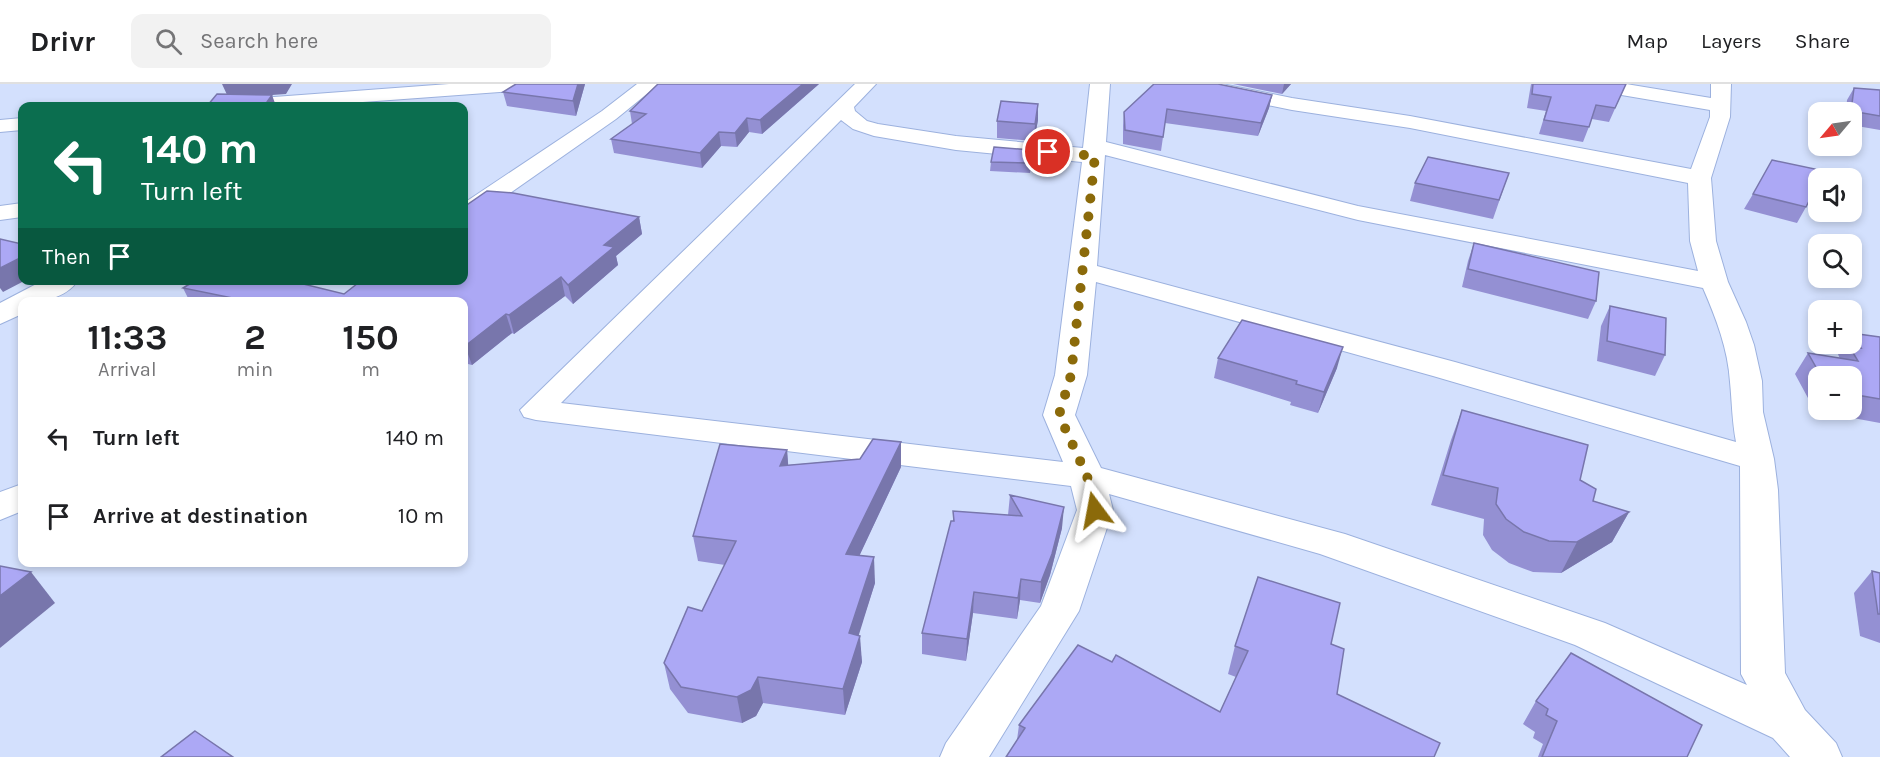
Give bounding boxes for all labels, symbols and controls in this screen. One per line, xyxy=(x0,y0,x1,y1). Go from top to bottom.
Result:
search box xyxy=(131,14,551,68)
text: Drivr xyxy=(30,25,95,58)
icon: search xyxy=(152,25,185,58)
text: Search here xyxy=(200,28,318,54)
text: Map xyxy=(1626,29,1668,53)
text: Layers xyxy=(1701,29,1762,53)
text: Share xyxy=(1795,29,1850,53)
north arrow xyxy=(1808,102,1862,156)
map controls xyxy=(1808,102,1862,420)
text: 140 m xyxy=(141,124,258,174)
icon: left xyxy=(42,126,120,204)
pin xyxy=(1022,126,1073,177)
icon: arrive xyxy=(1031,135,1064,168)
button: sound xyxy=(1808,168,1862,222)
text: Turn left xyxy=(141,175,242,207)
button: search xyxy=(1808,234,1862,288)
icon: arrive xyxy=(103,240,136,273)
text: Then xyxy=(42,244,91,270)
button: + xyxy=(1808,300,1862,354)
text: 11:33 xyxy=(87,316,167,358)
text: 2 xyxy=(244,316,266,358)
text: 150 xyxy=(342,316,399,358)
text: Arrival xyxy=(98,358,156,381)
text: min xyxy=(236,358,273,381)
text: m xyxy=(361,358,380,381)
button: − xyxy=(1808,366,1862,420)
icon: left xyxy=(42,422,75,455)
text: Turn left xyxy=(93,425,180,451)
text: 140 m xyxy=(386,425,444,451)
position arrow xyxy=(1063,478,1127,542)
icon: arrive xyxy=(42,500,75,533)
text: Arrive at destination xyxy=(93,503,308,529)
text: 10 m xyxy=(398,503,444,529)

